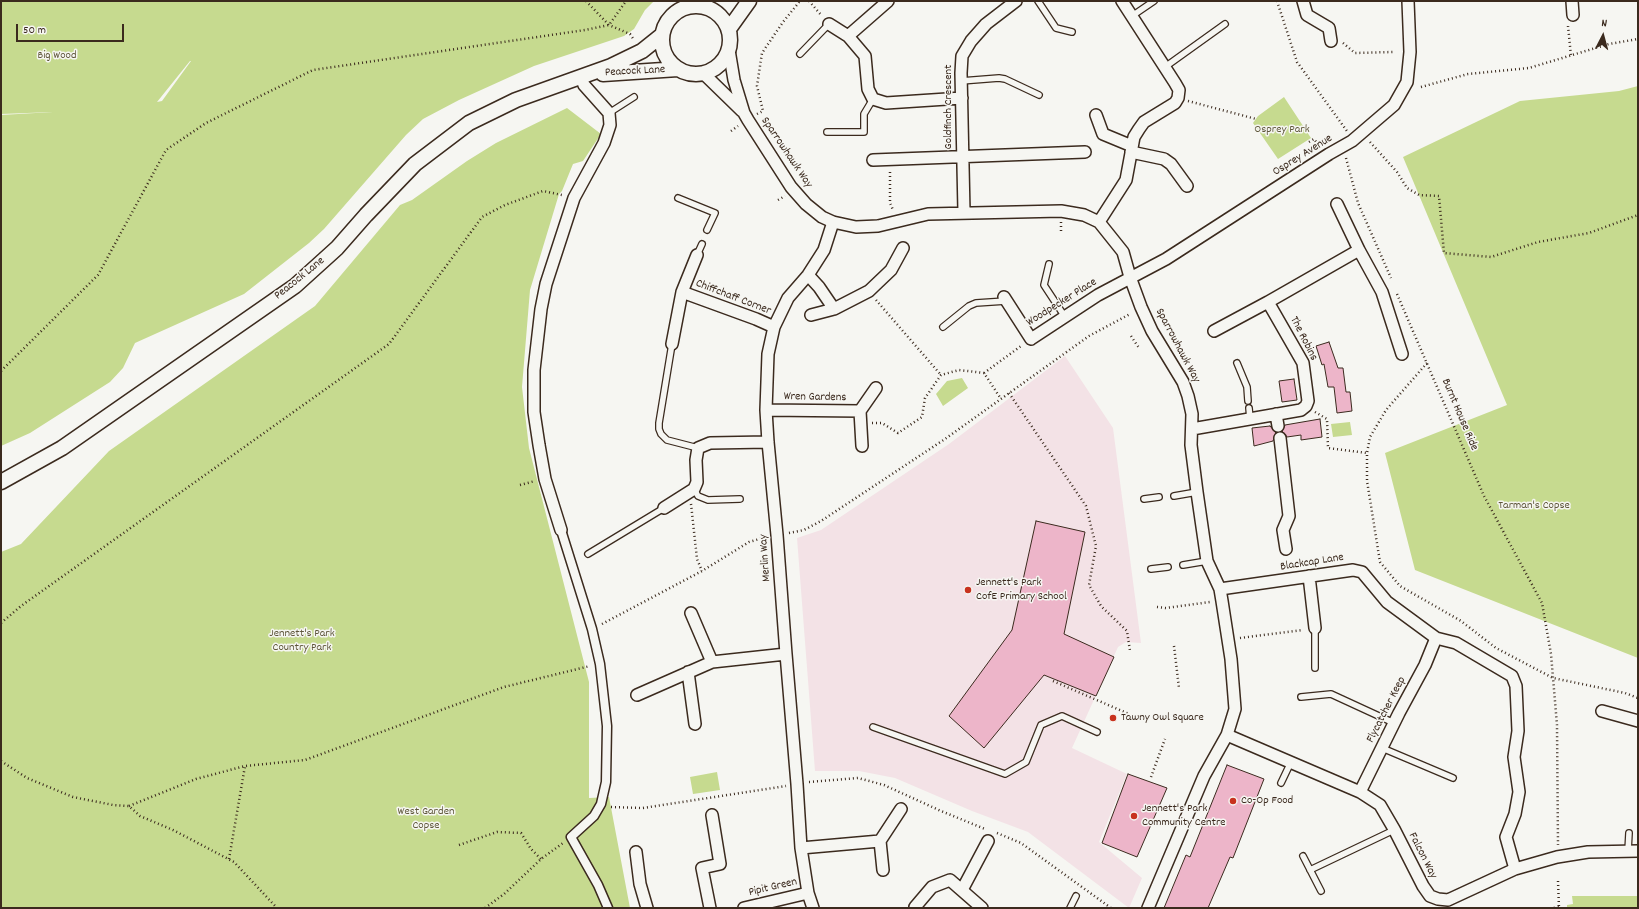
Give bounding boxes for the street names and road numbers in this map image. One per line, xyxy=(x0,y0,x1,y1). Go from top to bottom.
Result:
street label: Peacock Lane xyxy=(604,63,666,81)
street label: Goldfinch Crescent xyxy=(942,65,956,149)
street label: Sparrowhawk Way xyxy=(757,115,815,191)
street label: Osprey Avenue xyxy=(1271,132,1335,180)
street label: Peacock Lane xyxy=(272,254,328,304)
street label: Woodpecker Place xyxy=(1024,276,1100,330)
street label: Chiffchaff Corner xyxy=(693,277,773,319)
street label: Sparrowhawk Way xyxy=(1151,306,1203,386)
street label: The Robins xyxy=(1286,315,1320,363)
street label: Burnt House Ride xyxy=(1437,377,1481,453)
street label: Wren Gardens xyxy=(784,390,846,406)
street label: Merlin Way xyxy=(757,534,775,582)
street label: Blackcap Lane xyxy=(1279,551,1345,575)
street label: Flycatcher Keep xyxy=(1364,674,1410,746)
street label: Falcon Way xyxy=(1404,831,1440,881)
street label: Pipit Green xyxy=(747,875,799,901)

